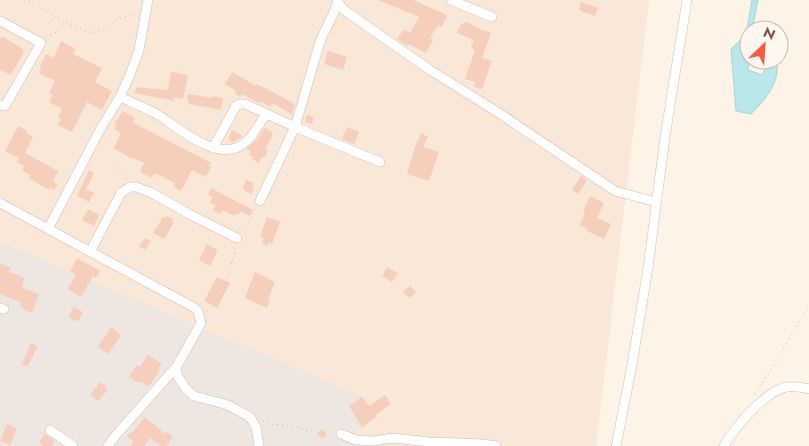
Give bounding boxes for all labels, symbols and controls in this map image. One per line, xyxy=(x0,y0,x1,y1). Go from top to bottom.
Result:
north arrow xyxy=(739,20,789,70)
text: N xyxy=(760,22,779,45)

